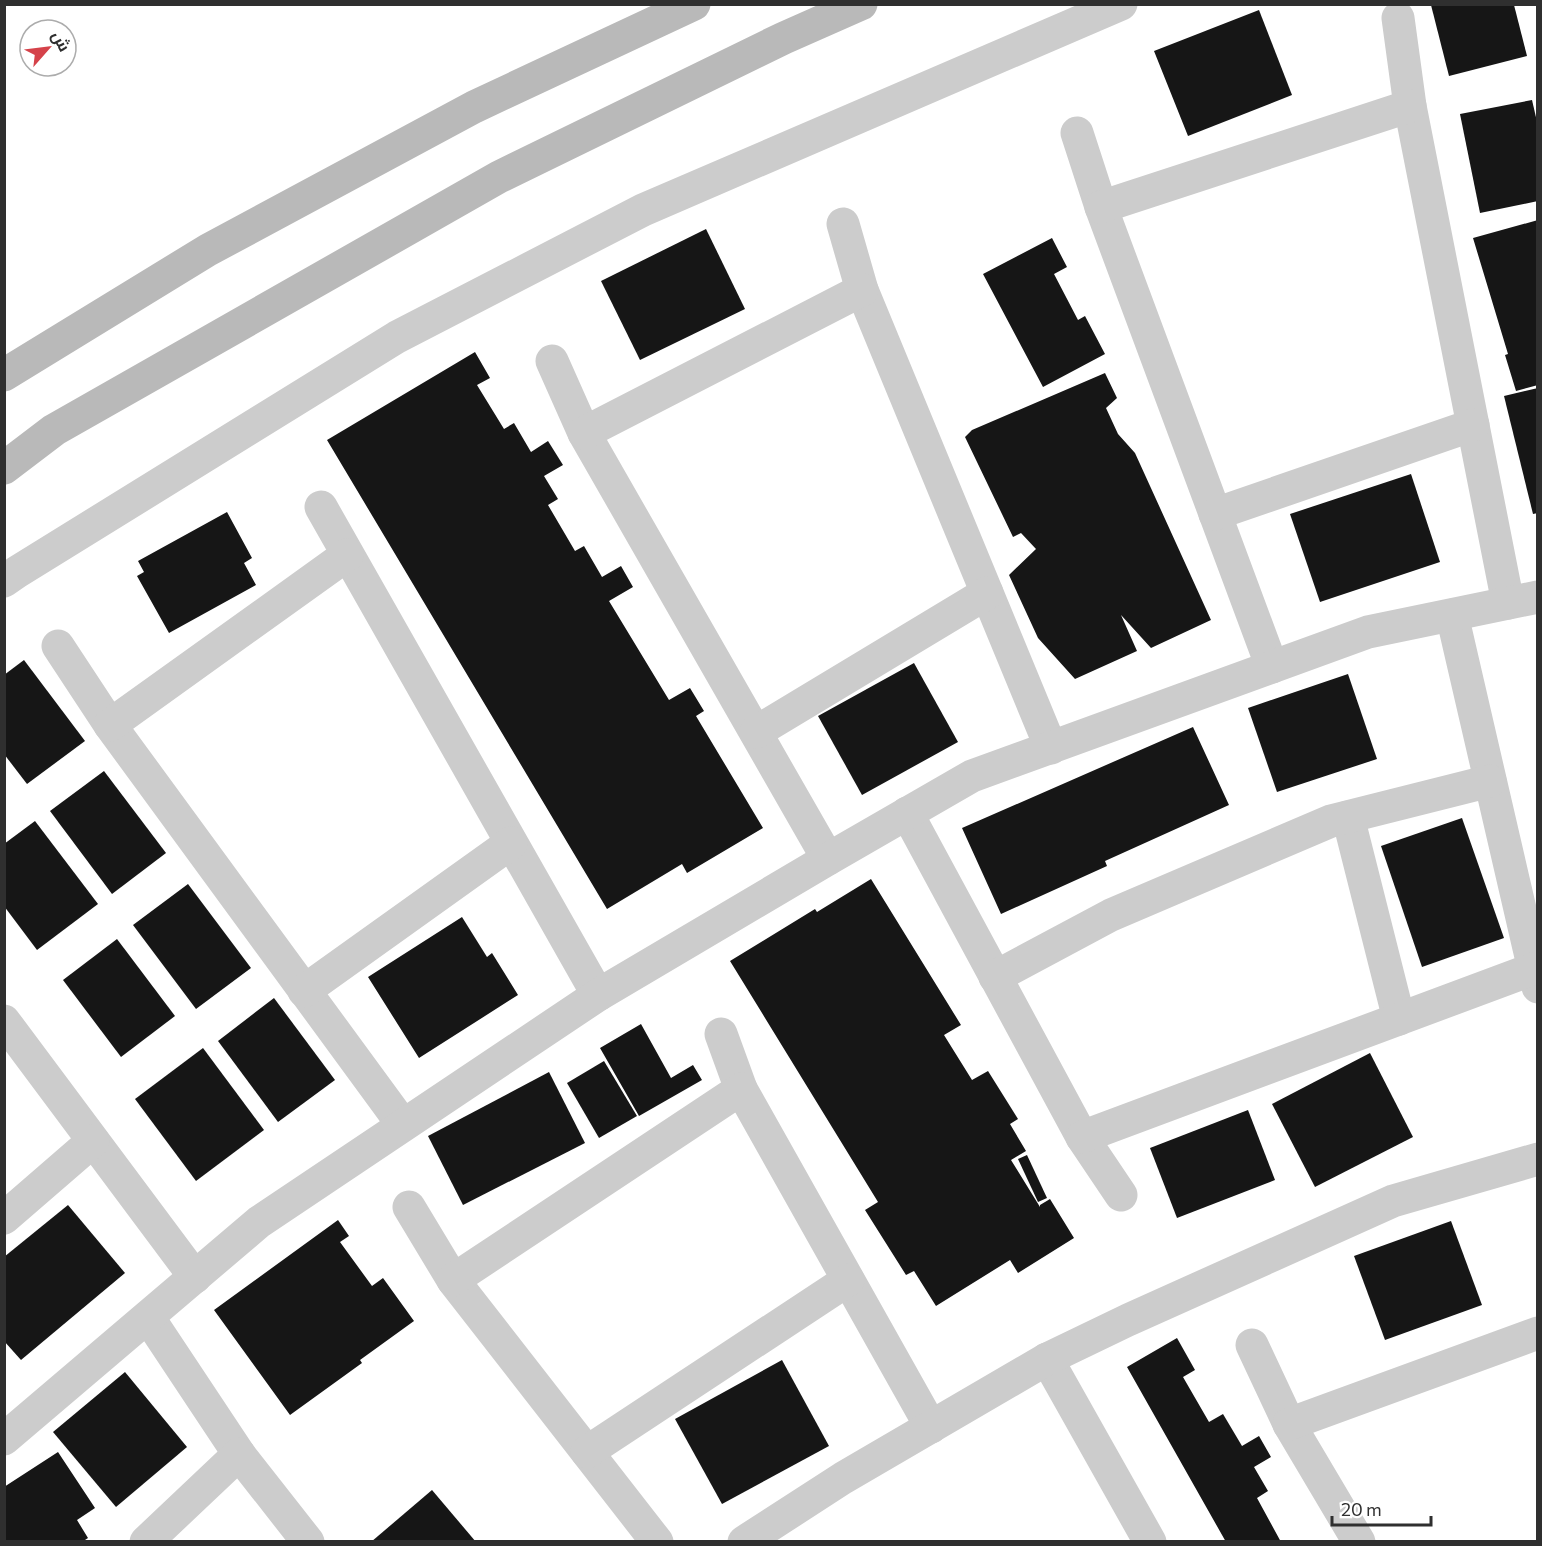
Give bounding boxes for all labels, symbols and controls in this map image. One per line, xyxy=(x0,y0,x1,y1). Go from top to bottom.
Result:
north arrow xyxy=(18,18,78,78)
text: ش xyxy=(48,27,75,55)
scale bar xyxy=(1332,1489,1431,1527)
text: 20 m xyxy=(1341,1498,1382,1520)

